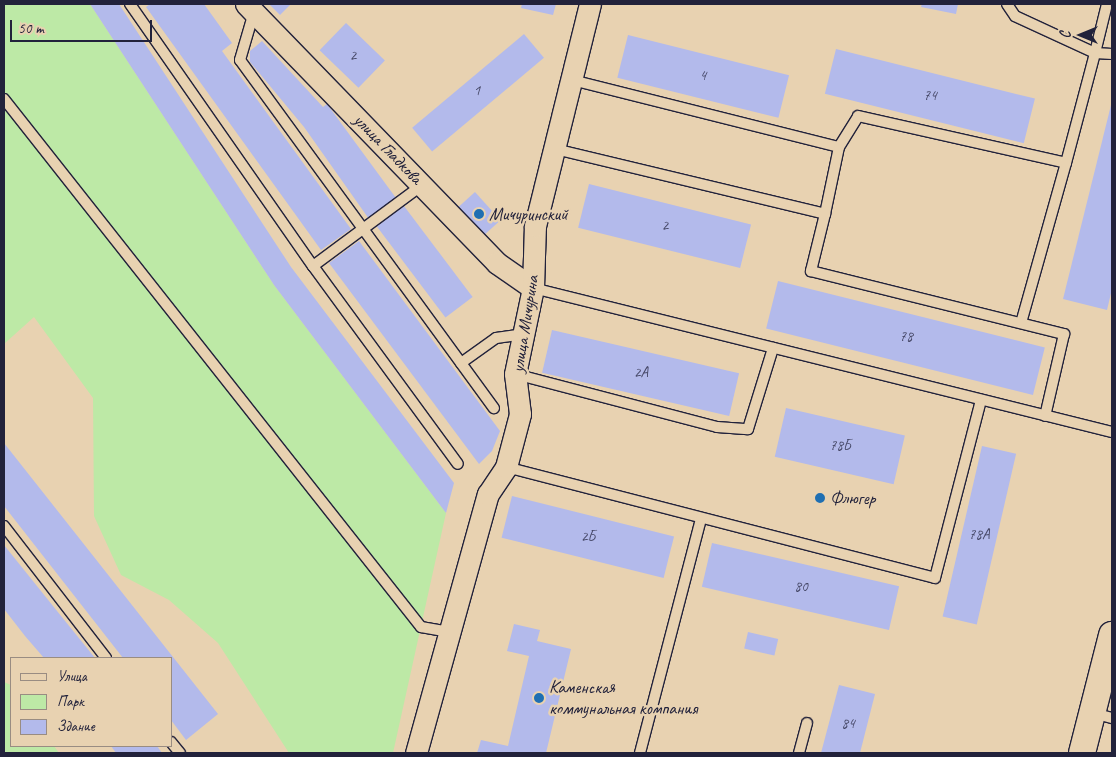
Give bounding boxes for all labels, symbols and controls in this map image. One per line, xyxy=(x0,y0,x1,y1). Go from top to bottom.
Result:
scale bar xyxy=(12,10,155,42)
north arrow xyxy=(1056,10,1106,60)
text: 50 m xyxy=(18,19,44,38)
text: С xyxy=(1057,32,1074,38)
house number: 2 xyxy=(350,47,356,65)
house number: 4 xyxy=(700,67,706,85)
house number: 1 xyxy=(474,82,480,100)
house number: 74 xyxy=(923,87,937,105)
street label: улица Гладкова xyxy=(349,109,427,189)
place label: Мичуринский xyxy=(489,203,568,225)
marker: Мичуринский xyxy=(473,208,485,220)
house number: 2 xyxy=(662,217,668,235)
street label: улица Мичурина xyxy=(507,274,543,374)
house number: 78 xyxy=(899,328,913,346)
house number: 2А xyxy=(634,364,648,382)
house number: 78Б xyxy=(829,437,851,455)
place label: Флюгер xyxy=(830,487,875,509)
marker: Флюгер xyxy=(814,492,826,504)
house number: 78А xyxy=(968,526,990,544)
house number: 2Б xyxy=(581,528,595,546)
house number: 80 xyxy=(794,578,808,596)
legend xyxy=(10,657,172,747)
text: Улица xyxy=(57,667,87,686)
place label: Каменская коммунальная компания xyxy=(549,677,697,720)
text: Парк xyxy=(57,692,84,711)
marker: Каменская коммунальная компания xyxy=(533,692,545,704)
house number: 84 xyxy=(841,715,855,733)
text: Здание xyxy=(57,717,95,736)

